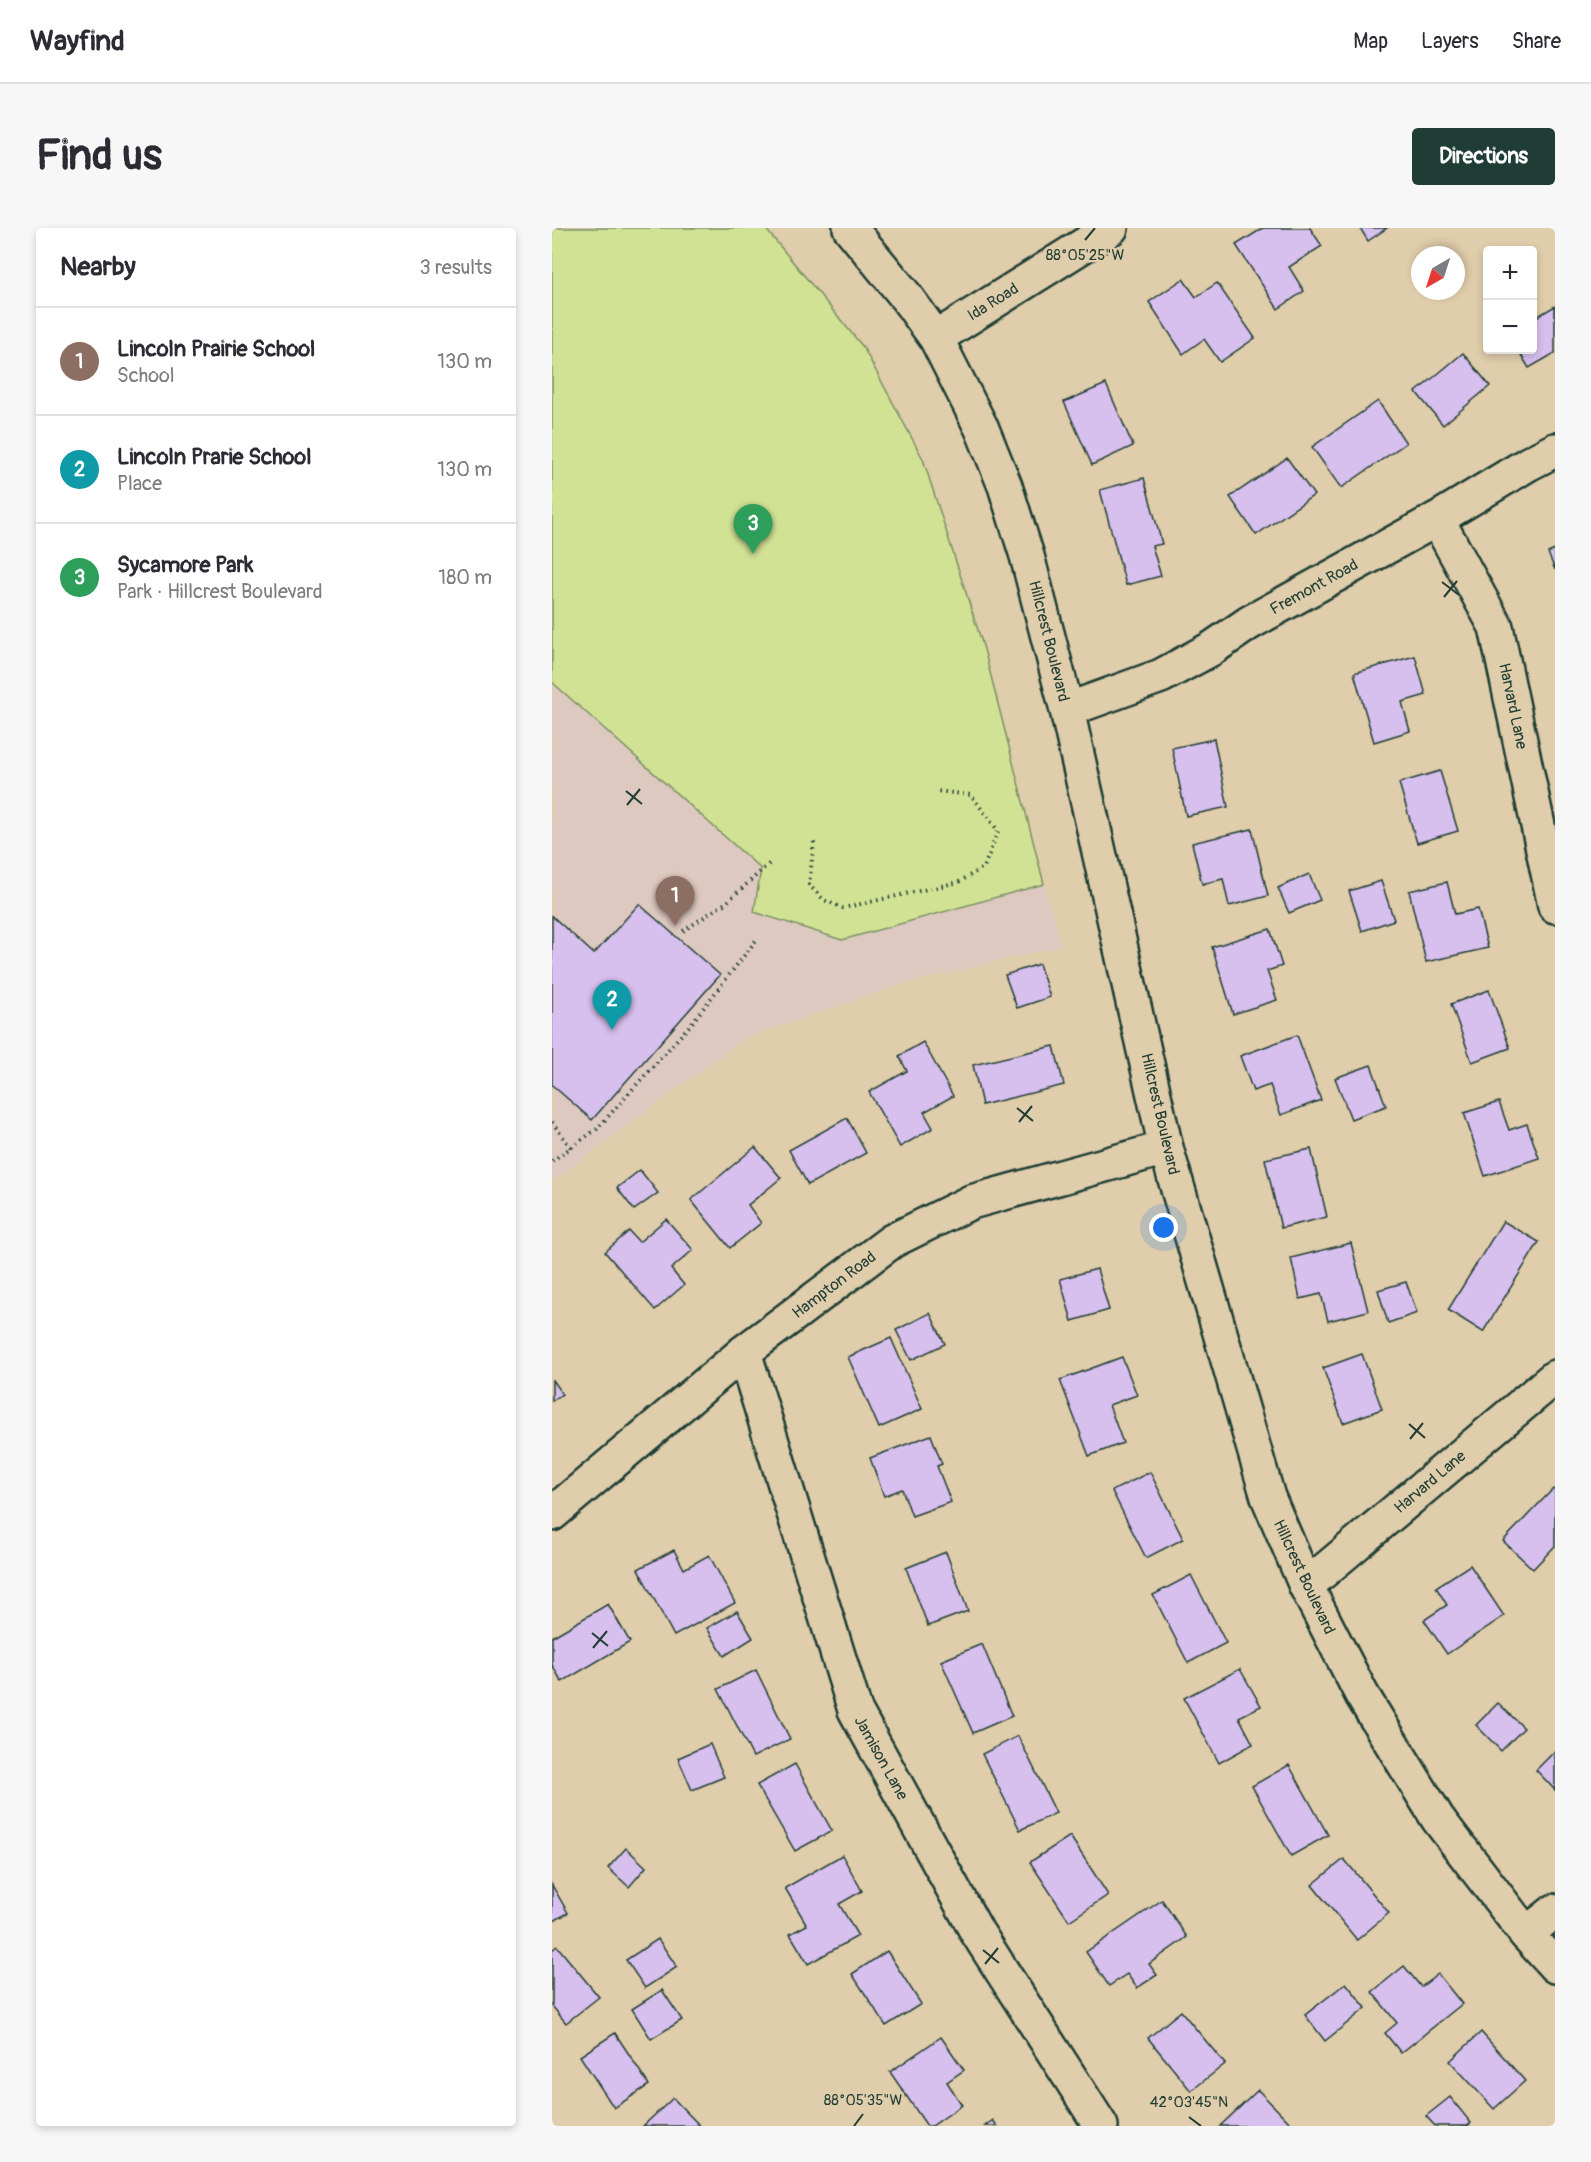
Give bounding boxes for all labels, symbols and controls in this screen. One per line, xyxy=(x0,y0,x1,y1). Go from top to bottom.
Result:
text: Wayfind xyxy=(30,24,125,59)
text: Map xyxy=(1353,28,1388,55)
text: Layers xyxy=(1421,28,1479,55)
text: Share xyxy=(1512,28,1561,55)
button: Directions xyxy=(1412,128,1555,185)
text: Find us xyxy=(36,130,162,182)
text: 88°05'25"W xyxy=(1046,246,1124,265)
north arrow xyxy=(1411,246,1465,300)
map controls xyxy=(1483,246,1537,354)
button: + xyxy=(1483,246,1537,300)
text: Nearby xyxy=(60,251,136,283)
text: 3 results xyxy=(420,255,492,280)
street label: Ida Road xyxy=(964,279,1022,325)
button: − xyxy=(1483,300,1537,354)
text: Lincoln Prairie School xyxy=(117,335,315,363)
text: 1 xyxy=(76,349,83,374)
text: 130 m xyxy=(437,349,492,374)
text: School xyxy=(117,363,174,388)
text: Lincoln Prarie School xyxy=(117,443,311,471)
text: 2 xyxy=(74,457,85,482)
text: 130 m xyxy=(437,457,492,482)
text: Place xyxy=(117,471,162,496)
pin: 3 xyxy=(734,504,772,554)
text: Sycamore Park xyxy=(117,551,254,579)
street label: Fremont Road xyxy=(1267,555,1361,619)
text: 3 xyxy=(74,565,85,590)
text: 180 m xyxy=(438,565,492,590)
street label: Hillcrest Boulevard xyxy=(1024,578,1074,704)
text: Park · Hillcrest Boulevard xyxy=(117,579,323,604)
street label: Harvard Lane xyxy=(1494,661,1532,751)
pin: 1 xyxy=(656,876,694,926)
pin: 2 xyxy=(592,980,632,1030)
street label: Hillcrest Boulevard xyxy=(1136,1051,1184,1177)
your location xyxy=(1149,1213,1178,1242)
street label: Hampton Road xyxy=(788,1247,880,1323)
street label: Harvard Lane xyxy=(1390,1446,1470,1518)
street label: Hillcrest Boulevard xyxy=(1269,1516,1339,1638)
street label: Jamison Lane xyxy=(850,1712,912,1804)
text: 88°05'35"W xyxy=(824,2091,902,2110)
text: 42°03'45"N xyxy=(1150,2093,1228,2112)

